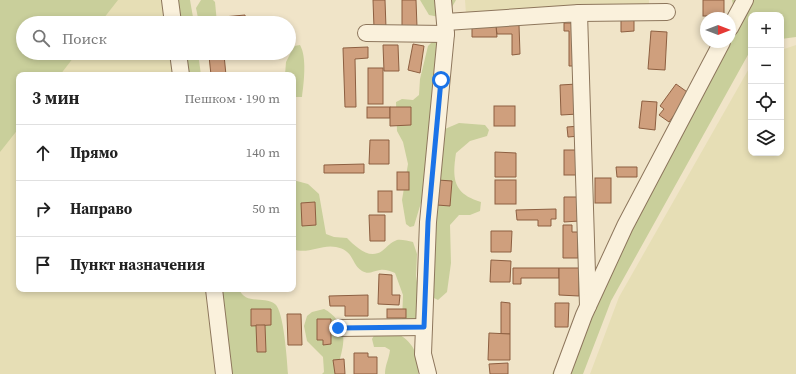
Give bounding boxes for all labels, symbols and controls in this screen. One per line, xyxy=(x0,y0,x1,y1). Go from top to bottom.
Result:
north arrow xyxy=(700,12,736,48)
map controls xyxy=(748,12,784,156)
button: + xyxy=(748,12,784,48)
search box xyxy=(16,16,296,60)
icon: search xyxy=(30,27,52,49)
text: Поиск xyxy=(62,28,107,49)
button: − xyxy=(748,48,784,84)
route start xyxy=(432,71,450,89)
button: locate xyxy=(748,84,784,120)
text: 3 мин xyxy=(32,86,80,110)
text: Пешком · 190 m xyxy=(185,90,280,107)
button: layers xyxy=(748,120,784,156)
icon: ahead xyxy=(32,142,54,164)
text: Прямо xyxy=(70,142,118,163)
text: 140 m xyxy=(246,144,280,161)
icon: right xyxy=(32,198,54,220)
text: Направо xyxy=(70,198,132,219)
text: 50 m xyxy=(252,200,280,217)
icon: arrive xyxy=(32,254,54,276)
text: Пункт назначения xyxy=(70,254,205,275)
route end xyxy=(329,319,347,337)

